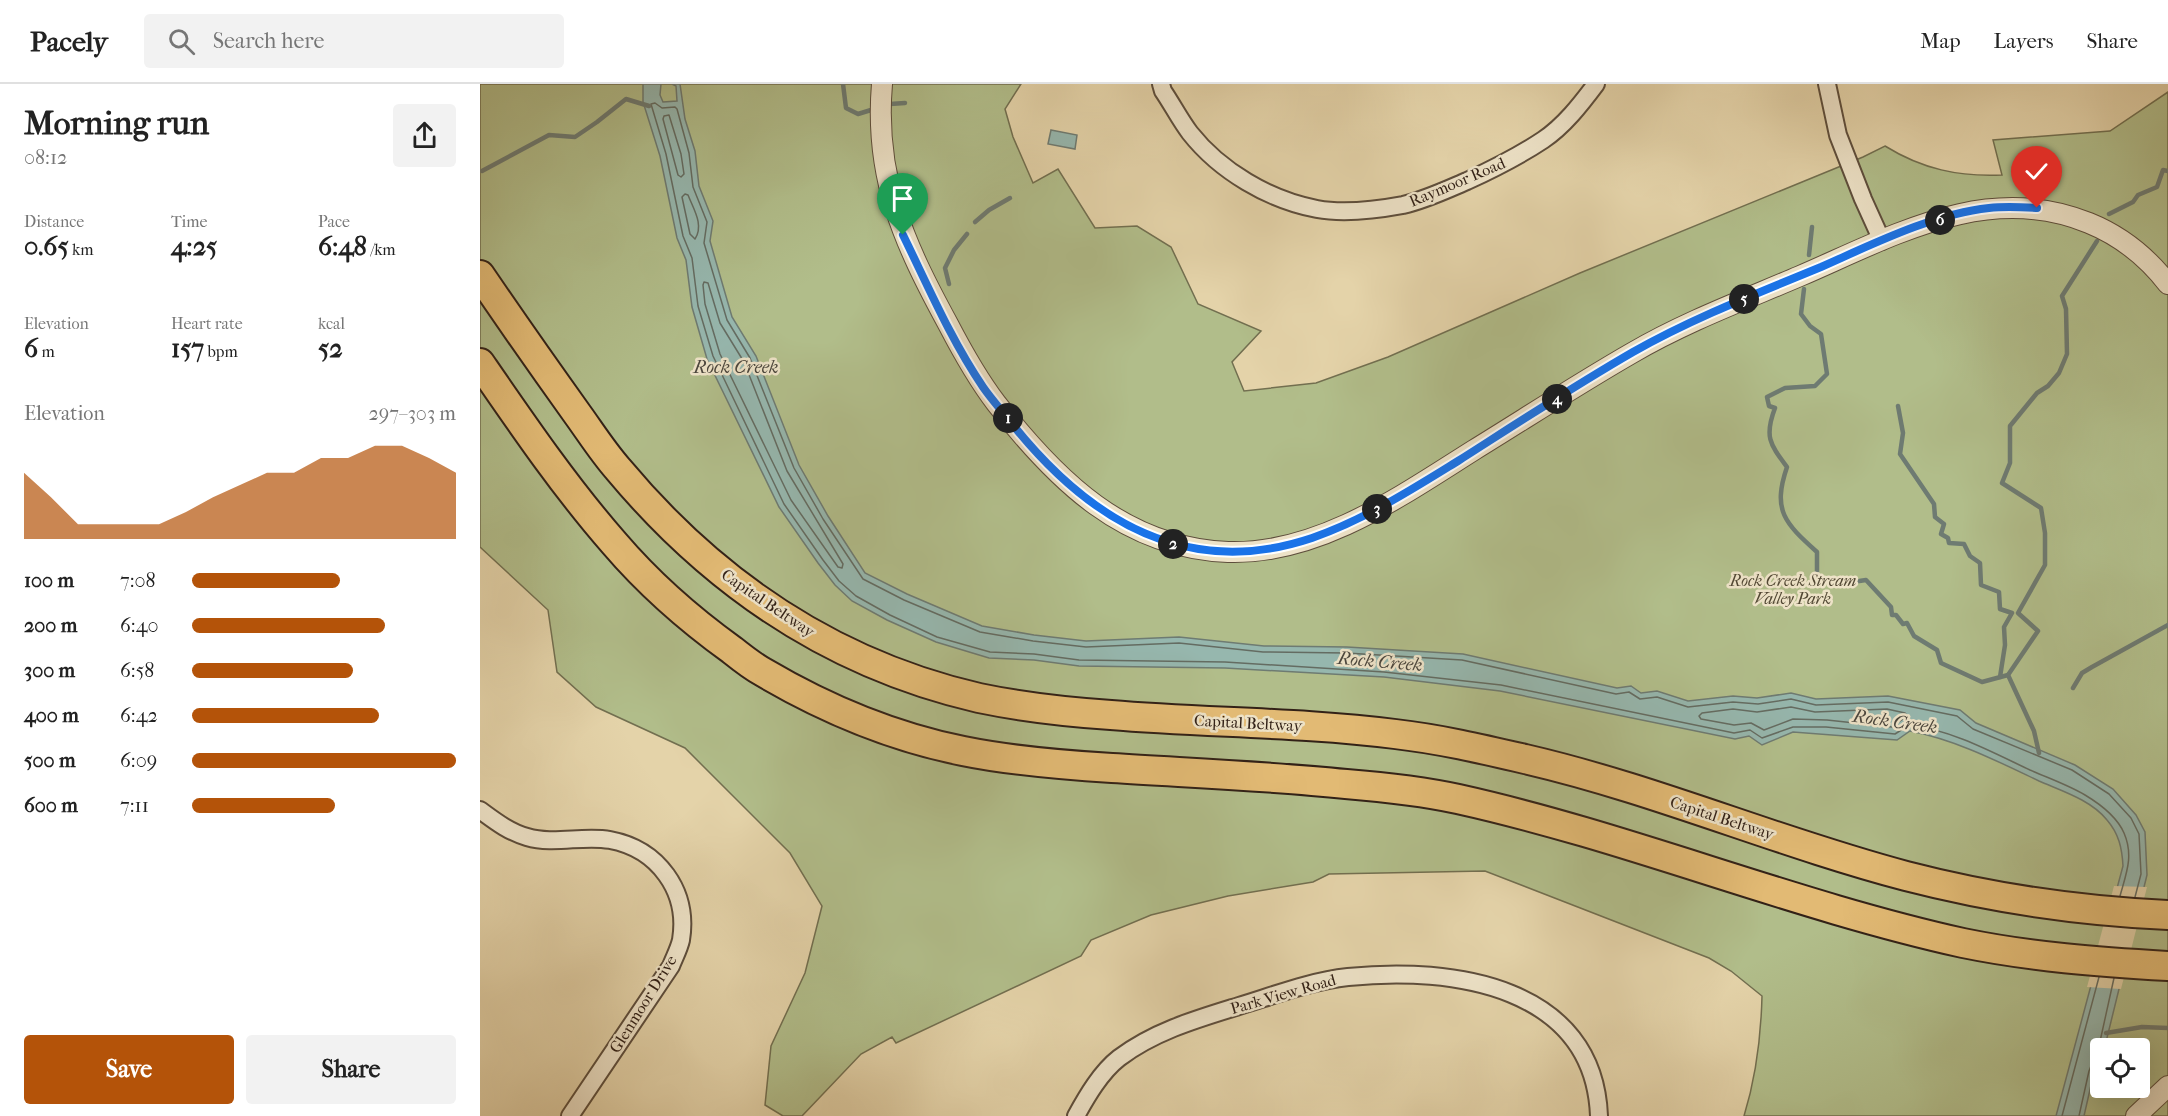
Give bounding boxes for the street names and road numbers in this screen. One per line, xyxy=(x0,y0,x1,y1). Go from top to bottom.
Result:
street label: Raymoor Road xyxy=(1406,153,1508,211)
street label: Capital Beltway xyxy=(718,565,819,641)
street label: Capital Beltway xyxy=(1194,711,1303,735)
street label: Capital Beltway xyxy=(1668,792,1777,844)
street label: Glenmoor Drive xyxy=(605,952,681,1056)
street label: Park View Road xyxy=(1228,970,1338,1018)

